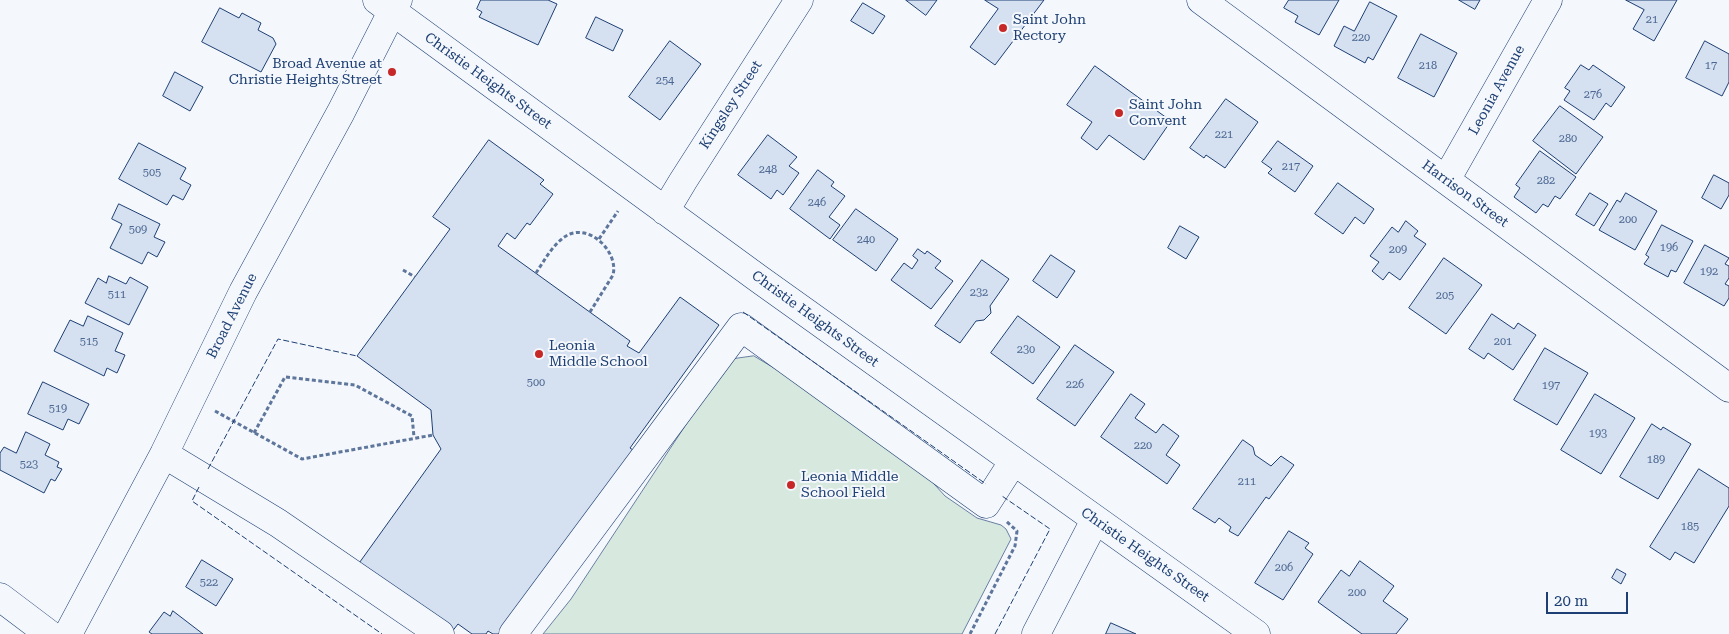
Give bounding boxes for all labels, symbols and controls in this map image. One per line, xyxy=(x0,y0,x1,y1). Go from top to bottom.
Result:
place label: Saint John Rectory xyxy=(1013,12,1086,44)
house number: 21 xyxy=(1646,13,1658,27)
marker: Saint John Rectory xyxy=(997,22,1009,34)
street label: Christie Heights Street xyxy=(421,29,555,133)
house number: 220 xyxy=(1352,31,1370,45)
street label: Leonia Avenue xyxy=(1465,42,1529,138)
place label: Broad Avenue at Christie Heights Street xyxy=(229,56,382,88)
street label: Kingsley Street xyxy=(696,58,766,152)
house number: 218 xyxy=(1419,59,1437,73)
house number: 17 xyxy=(1705,59,1717,73)
marker: Broad Avenue at Christie Heights Street xyxy=(386,66,398,78)
house number: 254 xyxy=(656,74,674,88)
house number: 276 xyxy=(1584,88,1602,102)
place label: Saint John Convent xyxy=(1129,97,1202,130)
marker: Saint John Convent xyxy=(1113,107,1125,119)
house number: 221 xyxy=(1215,128,1233,142)
house number: 280 xyxy=(1559,132,1577,146)
street label: Harrison Street xyxy=(1418,157,1512,231)
house number: 217 xyxy=(1282,160,1300,174)
house number: 248 xyxy=(759,163,777,177)
house number: 505 xyxy=(143,166,161,180)
house number: 282 xyxy=(1537,174,1555,188)
house number: 246 xyxy=(808,196,826,210)
house number: 200 xyxy=(1619,213,1637,227)
house number: 509 xyxy=(129,223,147,237)
house number: 240 xyxy=(857,233,875,247)
house number: 196 xyxy=(1660,241,1678,255)
house number: 209 xyxy=(1389,243,1407,257)
house number: 192 xyxy=(1700,265,1718,279)
street label: Christie Heights Street xyxy=(748,267,882,371)
street label: Broad Avenue xyxy=(203,270,261,362)
house number: 232 xyxy=(970,286,988,300)
house number: 511 xyxy=(108,288,126,302)
house number: 205 xyxy=(1436,289,1454,303)
house number: 515 xyxy=(80,335,98,349)
house number: 201 xyxy=(1494,335,1512,349)
place label: Leonia Middle School xyxy=(549,338,648,371)
house number: 230 xyxy=(1017,343,1035,357)
marker: Leonia Middle School xyxy=(533,348,545,360)
house number: 500 xyxy=(527,376,545,390)
house number: 226 xyxy=(1066,378,1084,392)
house number: 197 xyxy=(1542,379,1560,393)
house number: 519 xyxy=(49,402,67,416)
house number: 193 xyxy=(1589,427,1607,441)
house number: 220 xyxy=(1134,439,1152,453)
house number: 189 xyxy=(1647,453,1665,467)
house number: 523 xyxy=(20,458,38,472)
place label: Leonia Middle School Field xyxy=(801,469,898,502)
house number: 211 xyxy=(1238,475,1256,489)
marker: Leonia Middle School Field xyxy=(785,479,797,491)
street label: Christie Heights Street xyxy=(1077,504,1213,606)
house number: 185 xyxy=(1681,520,1699,534)
house number: 206 xyxy=(1275,561,1293,575)
house number: 522 xyxy=(200,576,218,590)
scale bar xyxy=(1549,582,1632,614)
house number: 200 xyxy=(1348,586,1366,600)
text: 20 m xyxy=(1554,592,1588,610)

